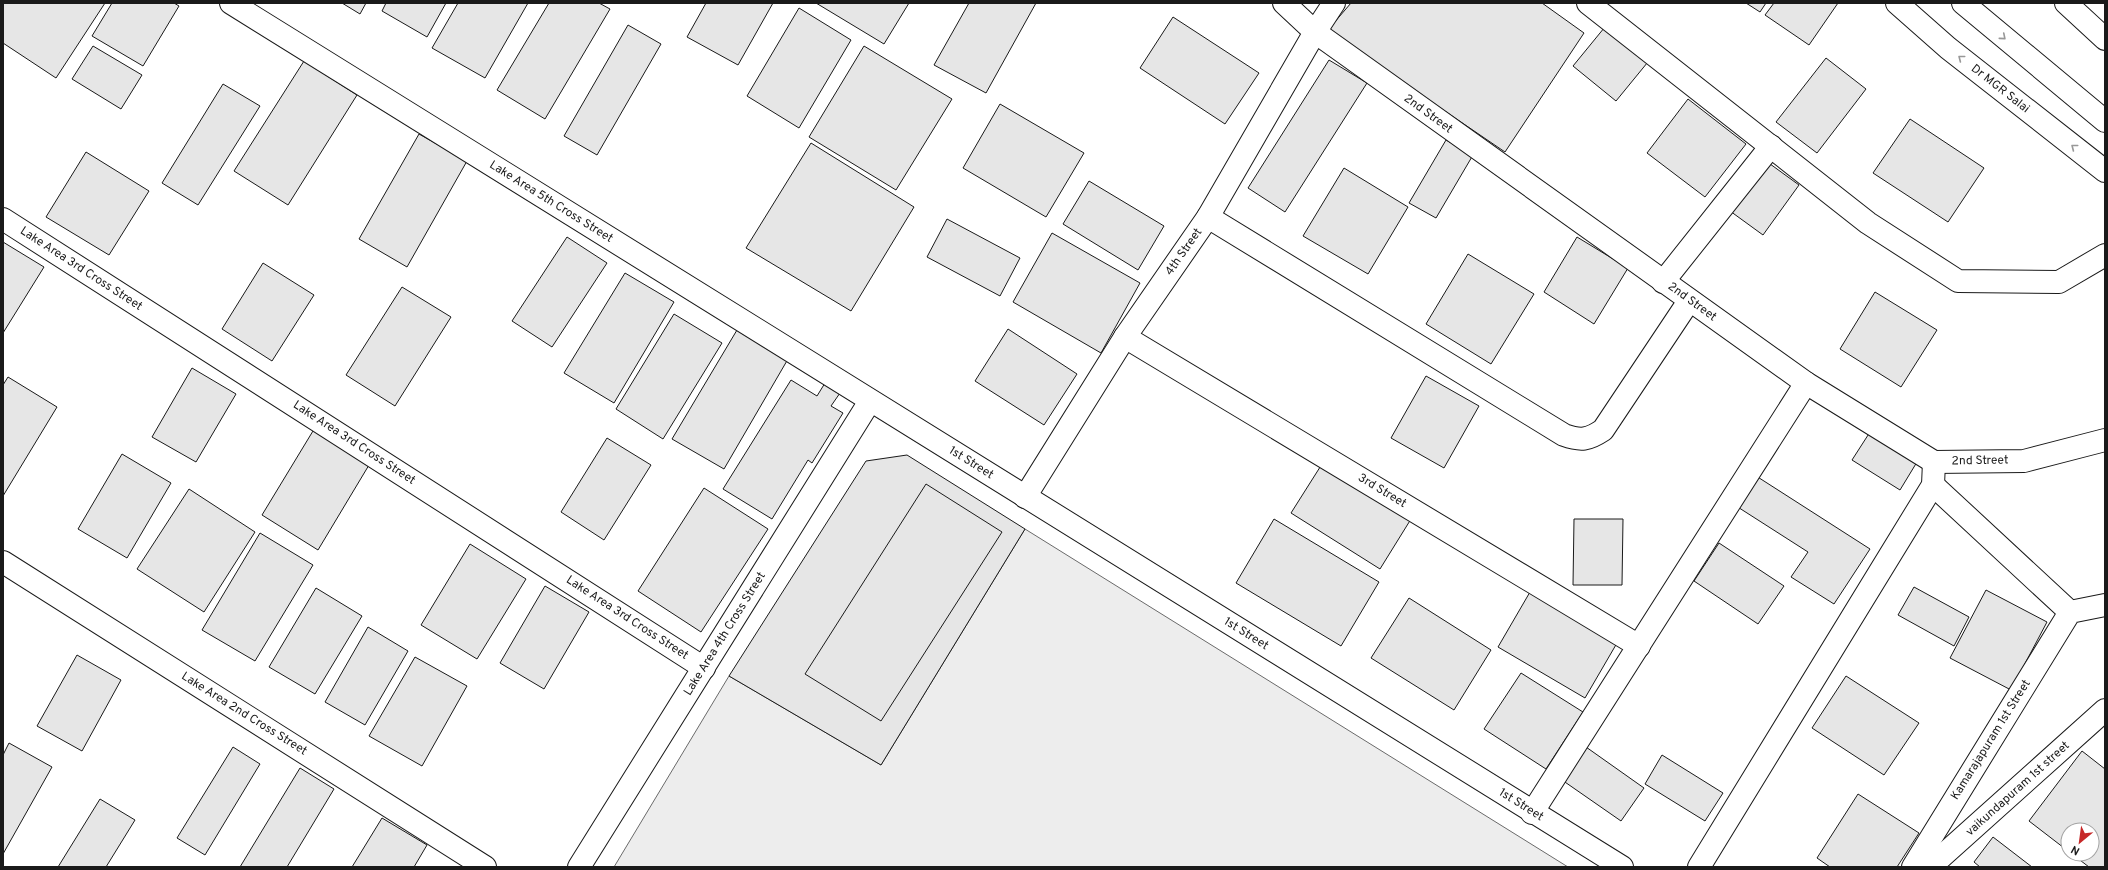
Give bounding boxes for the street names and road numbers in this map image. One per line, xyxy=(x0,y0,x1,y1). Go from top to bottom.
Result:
street label: Dr MGR Salai xyxy=(1967,61,2033,117)
street label: 2nd Street xyxy=(1400,91,1456,137)
street label: Lake Area 5th Cross Street xyxy=(486,157,616,247)
street label: Lake Area 3rd Cross Street xyxy=(17,223,145,315)
street label: 4th Street xyxy=(1162,225,1206,279)
street label: 2nd Street xyxy=(1664,279,1720,325)
street label: Lake Area 3rd Cross Street xyxy=(290,397,418,489)
street label: 1st Street xyxy=(945,443,997,483)
street label: 2nd Street xyxy=(1951,453,2009,469)
street label: 3rd Street xyxy=(1355,470,1409,512)
street label: Lake Area 4th Cross Street xyxy=(680,569,770,699)
street label: Lake Area 3rd Cross Street xyxy=(563,572,691,664)
street label: 1st Street xyxy=(1220,614,1272,654)
street label: Lake Area 2nd Cross Street xyxy=(178,669,310,759)
street label: Kamarajapuram 1st Street xyxy=(1947,677,2035,803)
street label: vaikundapuram 1st street xyxy=(1963,738,2073,840)
street label: 1st Street xyxy=(1495,785,1547,825)

